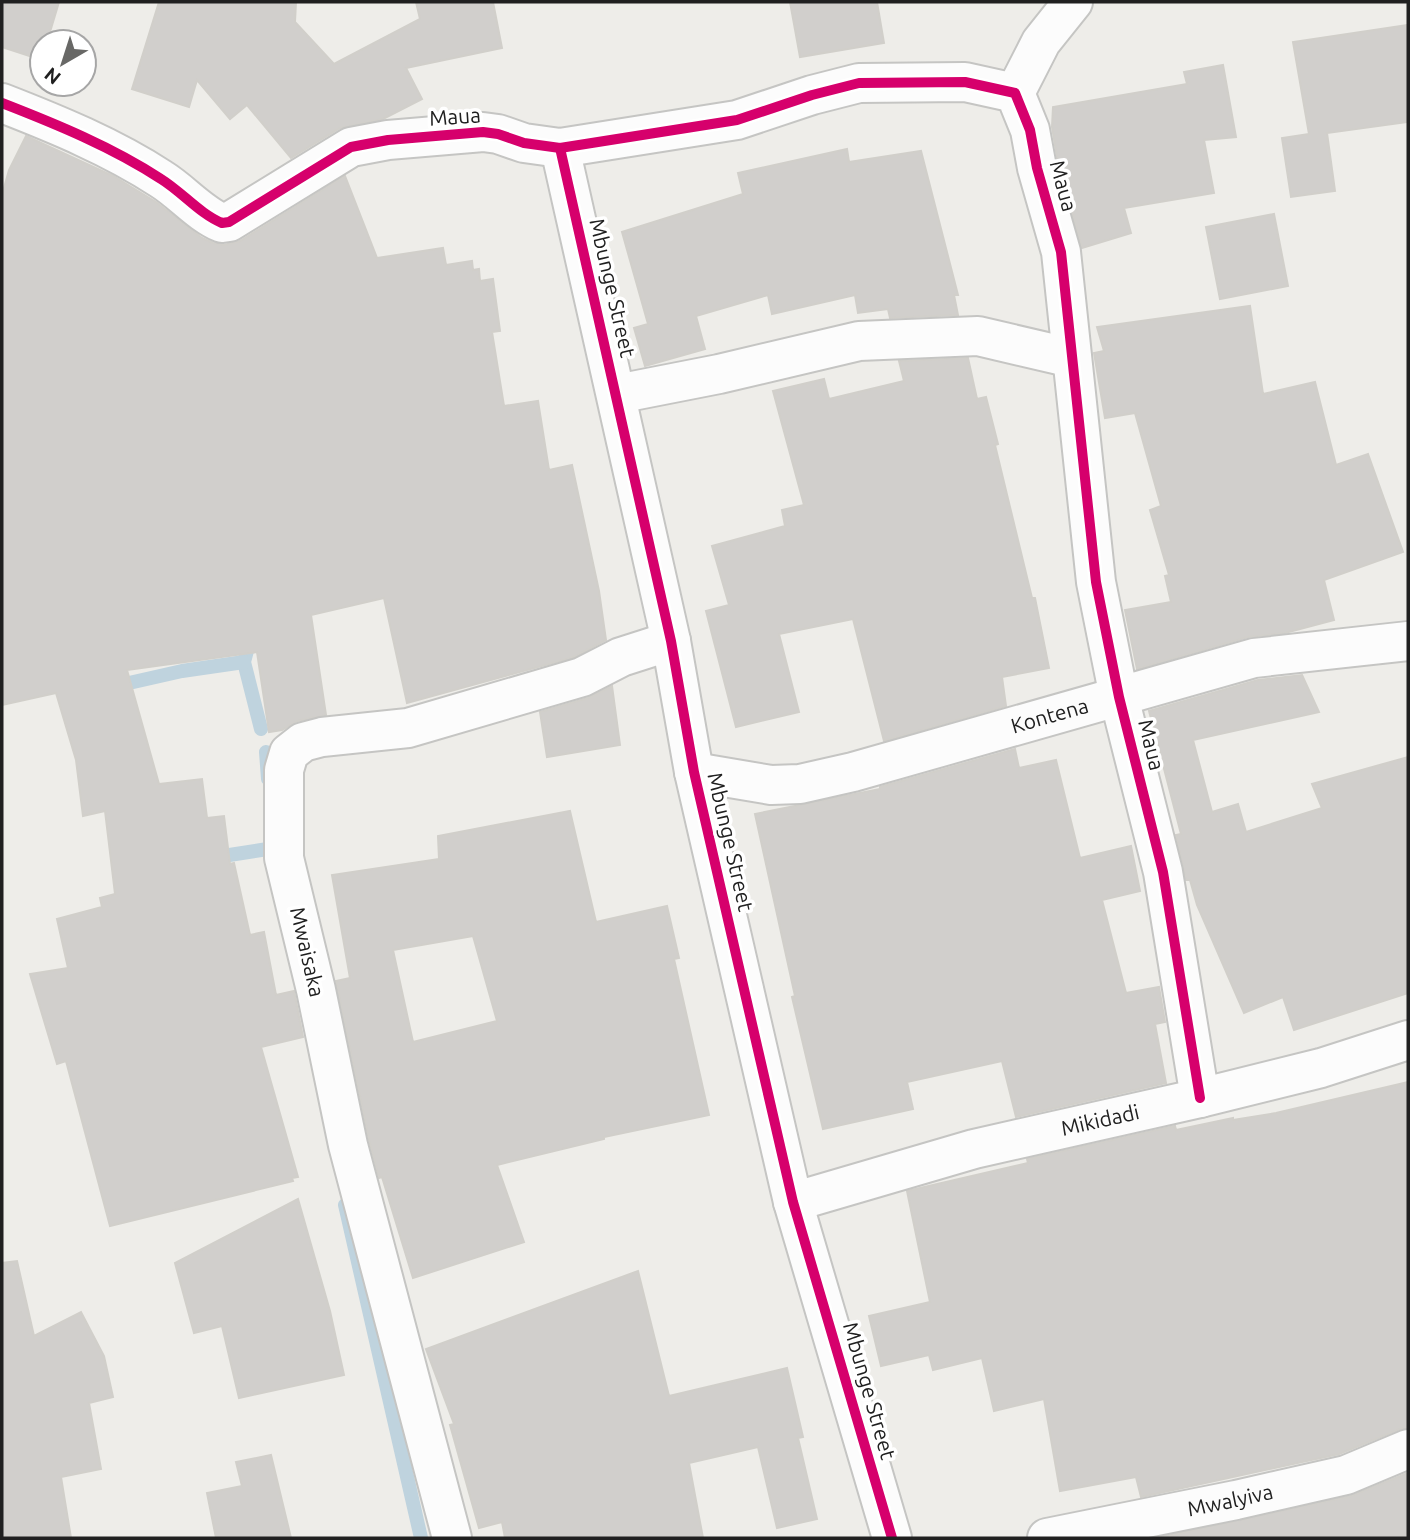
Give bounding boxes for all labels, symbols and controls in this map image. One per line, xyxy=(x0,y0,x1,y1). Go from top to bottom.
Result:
north arrow xyxy=(28,28,98,98)
text: N xyxy=(40,63,65,89)
street label: Maua xyxy=(428,102,482,130)
street label: Maua xyxy=(1046,158,1082,214)
street label: Mbunge Street xyxy=(585,216,641,359)
street label: Kontena xyxy=(1008,693,1091,738)
street label: Maua xyxy=(1134,717,1170,773)
street label: Mbunge Street xyxy=(703,770,759,913)
street label: Mwaisaka xyxy=(286,904,330,999)
street label: Mikidadi xyxy=(1059,1099,1141,1140)
street label: Mbunge Street xyxy=(839,1319,901,1462)
street label: Mwalyiva xyxy=(1185,1479,1275,1521)

